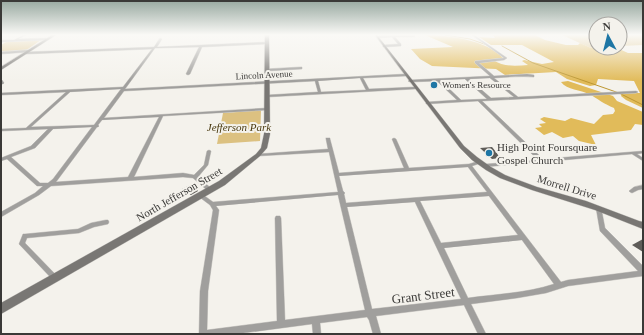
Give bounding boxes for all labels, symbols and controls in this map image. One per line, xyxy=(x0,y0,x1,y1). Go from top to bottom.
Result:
north arrow xyxy=(588,16,628,56)
text: N xyxy=(602,20,612,33)
street label: Lincoln Avenue xyxy=(235,69,293,81)
marker: Women's Resource xyxy=(429,80,439,90)
place label: Women's Resource xyxy=(442,80,511,90)
park label: Jefferson Park xyxy=(207,121,272,133)
place label: High Point Foursquare Gospel Church xyxy=(497,141,597,166)
marker: High Point Foursquare Gospel Church xyxy=(484,148,494,158)
street label: North Jefferson Street xyxy=(134,165,224,223)
street label: Morrell Drive xyxy=(536,172,598,202)
street label: Grant Street xyxy=(391,284,456,307)

